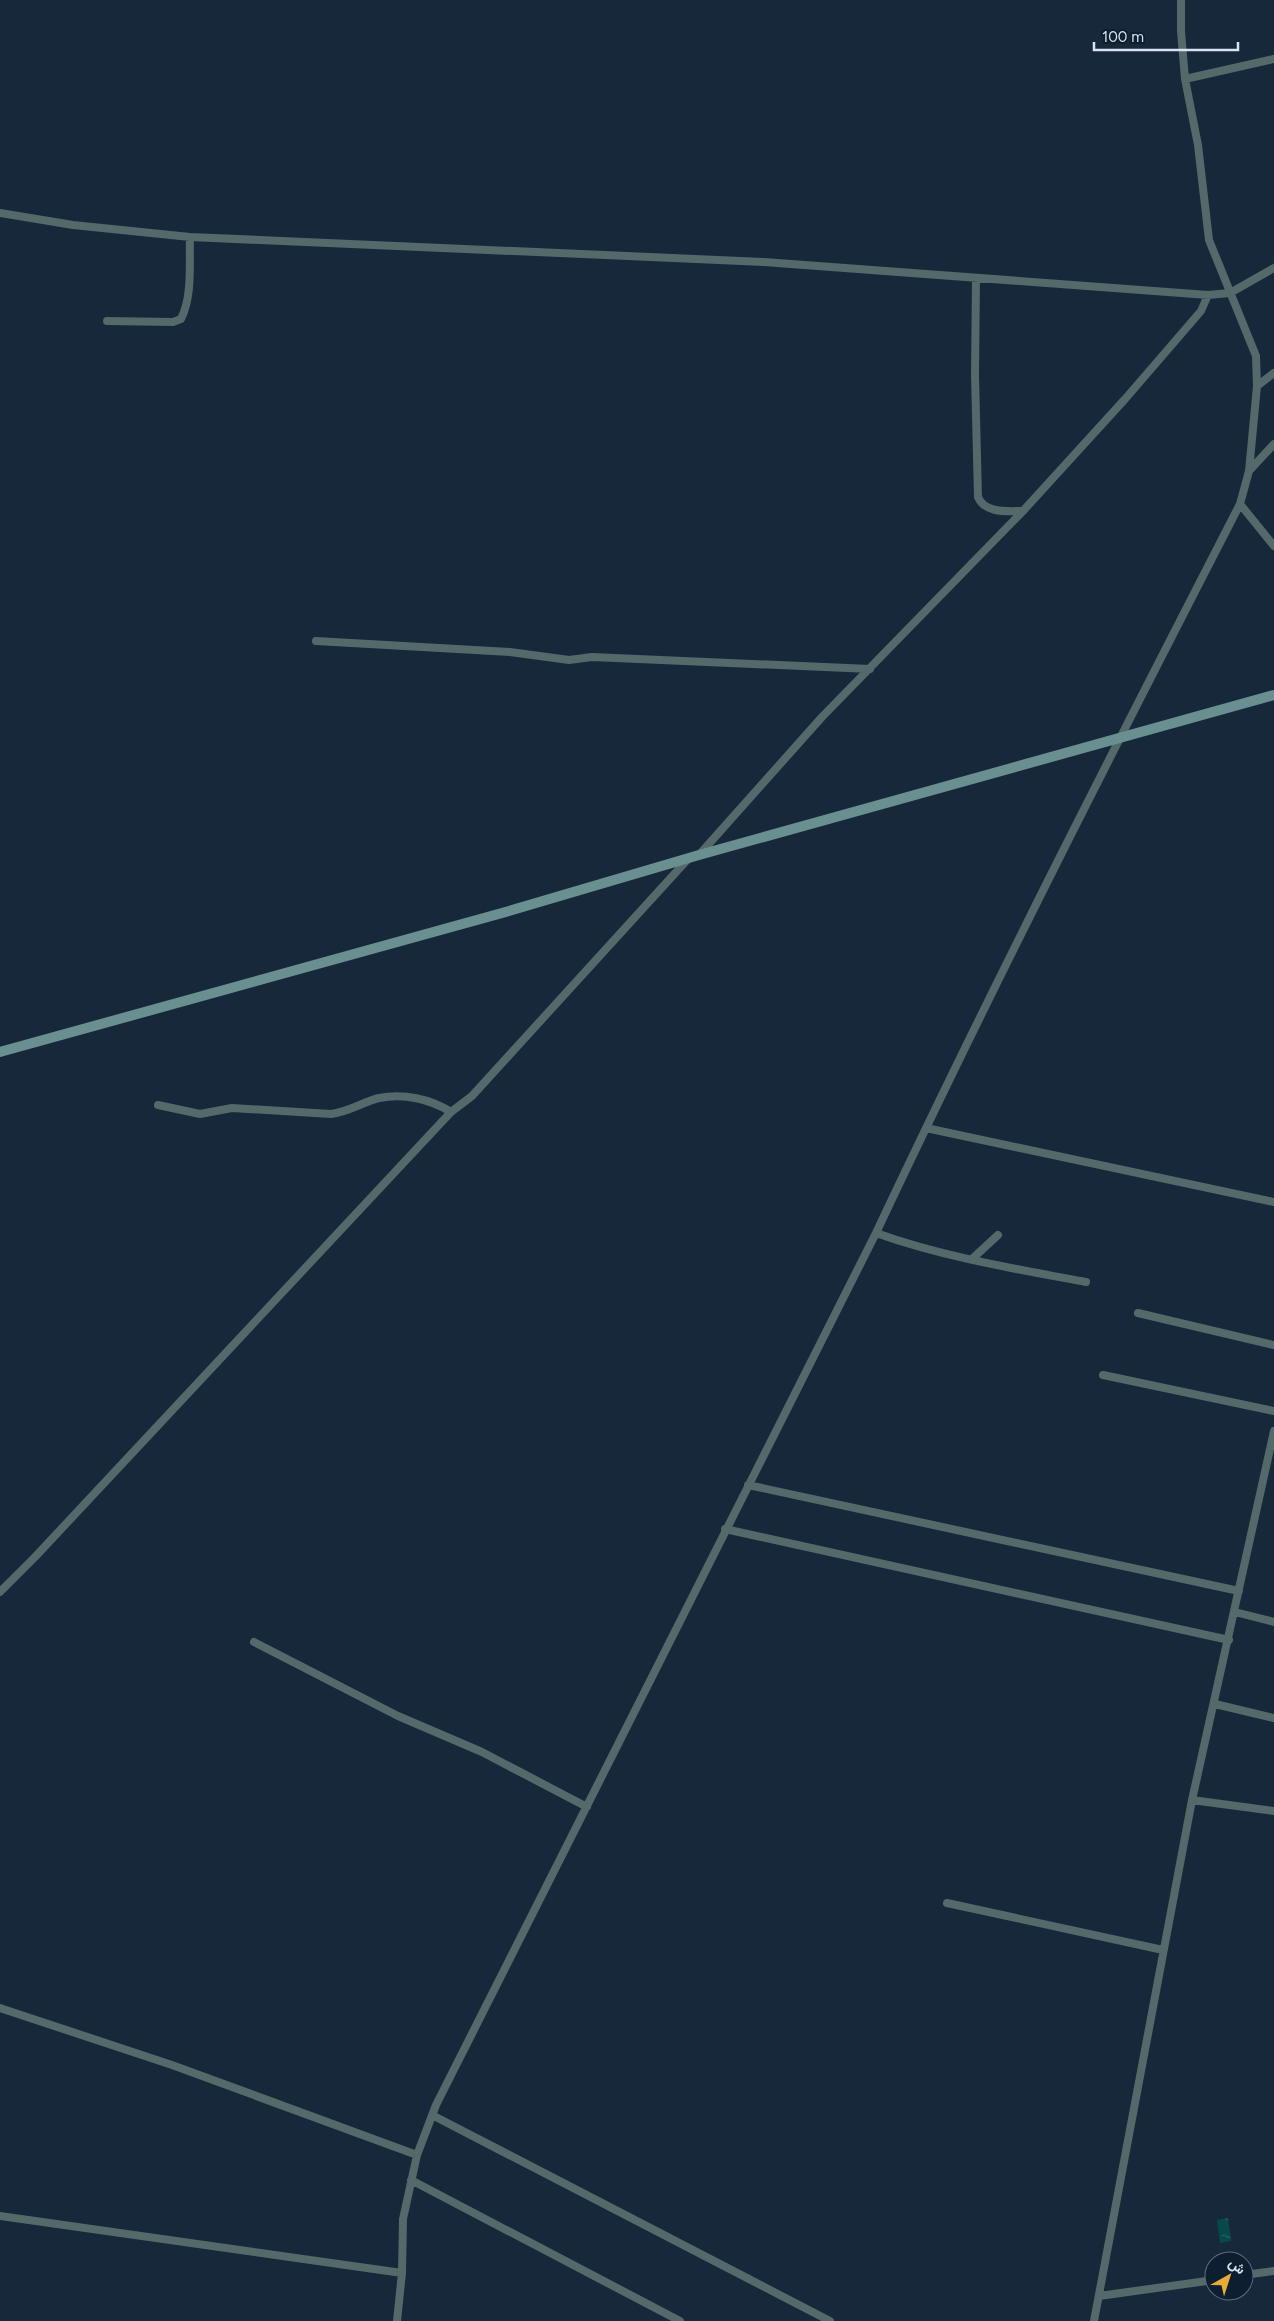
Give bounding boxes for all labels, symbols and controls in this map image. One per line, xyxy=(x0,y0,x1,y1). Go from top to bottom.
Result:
scale bar xyxy=(1094,20,1238,52)
text: 100 m xyxy=(1102,28,1144,46)
north arrow xyxy=(1204,2251,1254,2301)
text: ش xyxy=(1225,2254,1249,2278)

